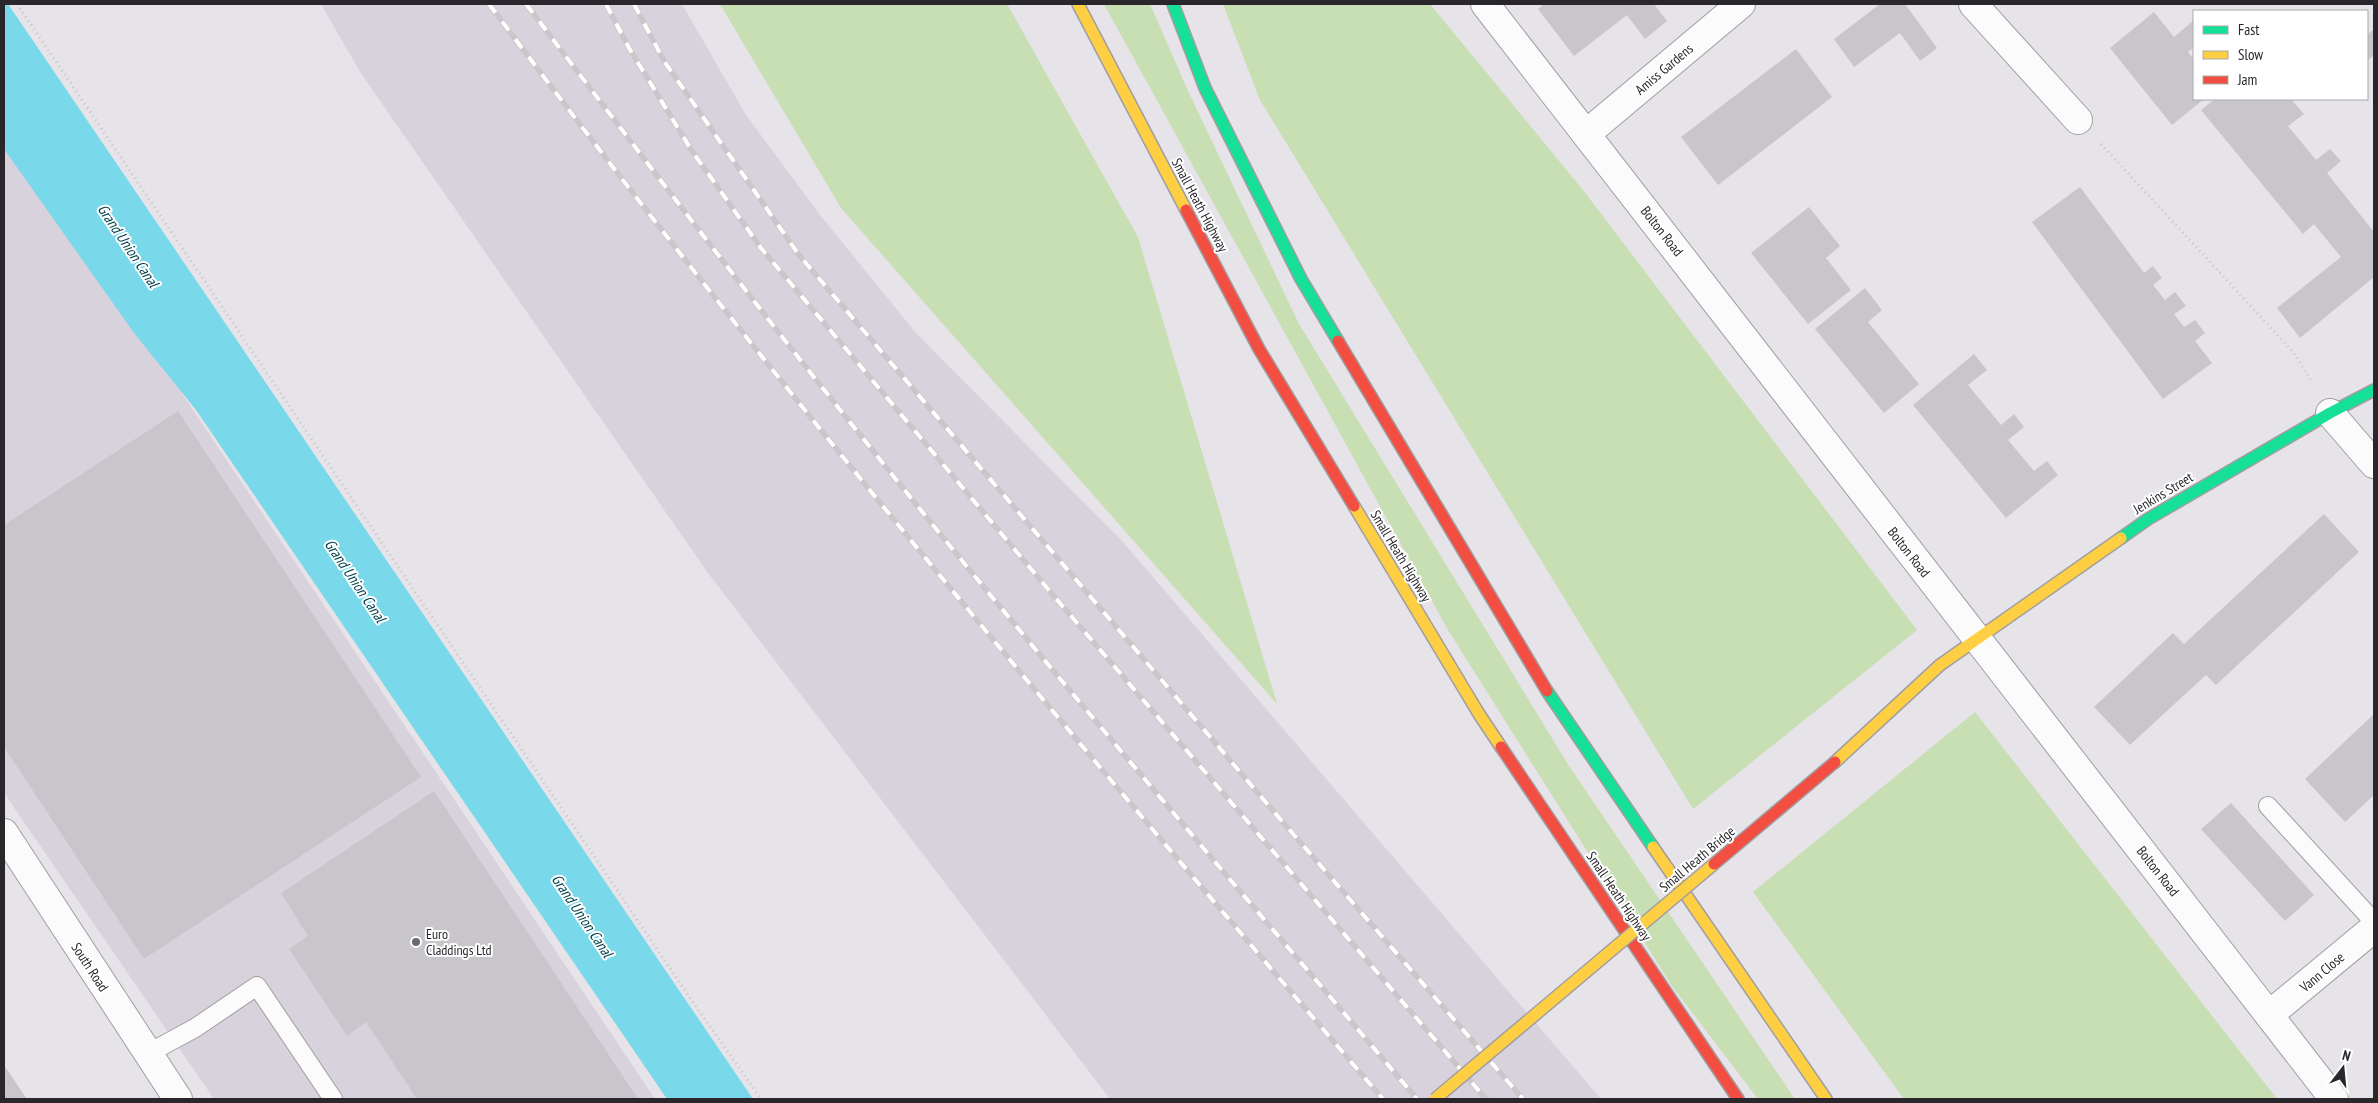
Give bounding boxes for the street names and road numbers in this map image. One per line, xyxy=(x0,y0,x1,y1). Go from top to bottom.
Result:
street label: Amiss Gardens xyxy=(1631,39,1697,98)
street label: Small Heath Highway xyxy=(1168,155,1233,256)
street label: Bolton Road xyxy=(1637,202,1687,260)
street label: Jenkins Street xyxy=(2129,468,2196,518)
street label: Small Heath Highway xyxy=(1367,507,1436,606)
street label: Bolton Road xyxy=(1884,523,1934,581)
street label: Small Heath Bridge xyxy=(1655,822,1739,896)
street label: Bolton Road xyxy=(2133,842,2183,900)
street label: Small Heath Highway xyxy=(1582,848,1656,945)
street label: South Road xyxy=(67,939,113,995)
street label: Vann Close xyxy=(2295,948,2348,997)

